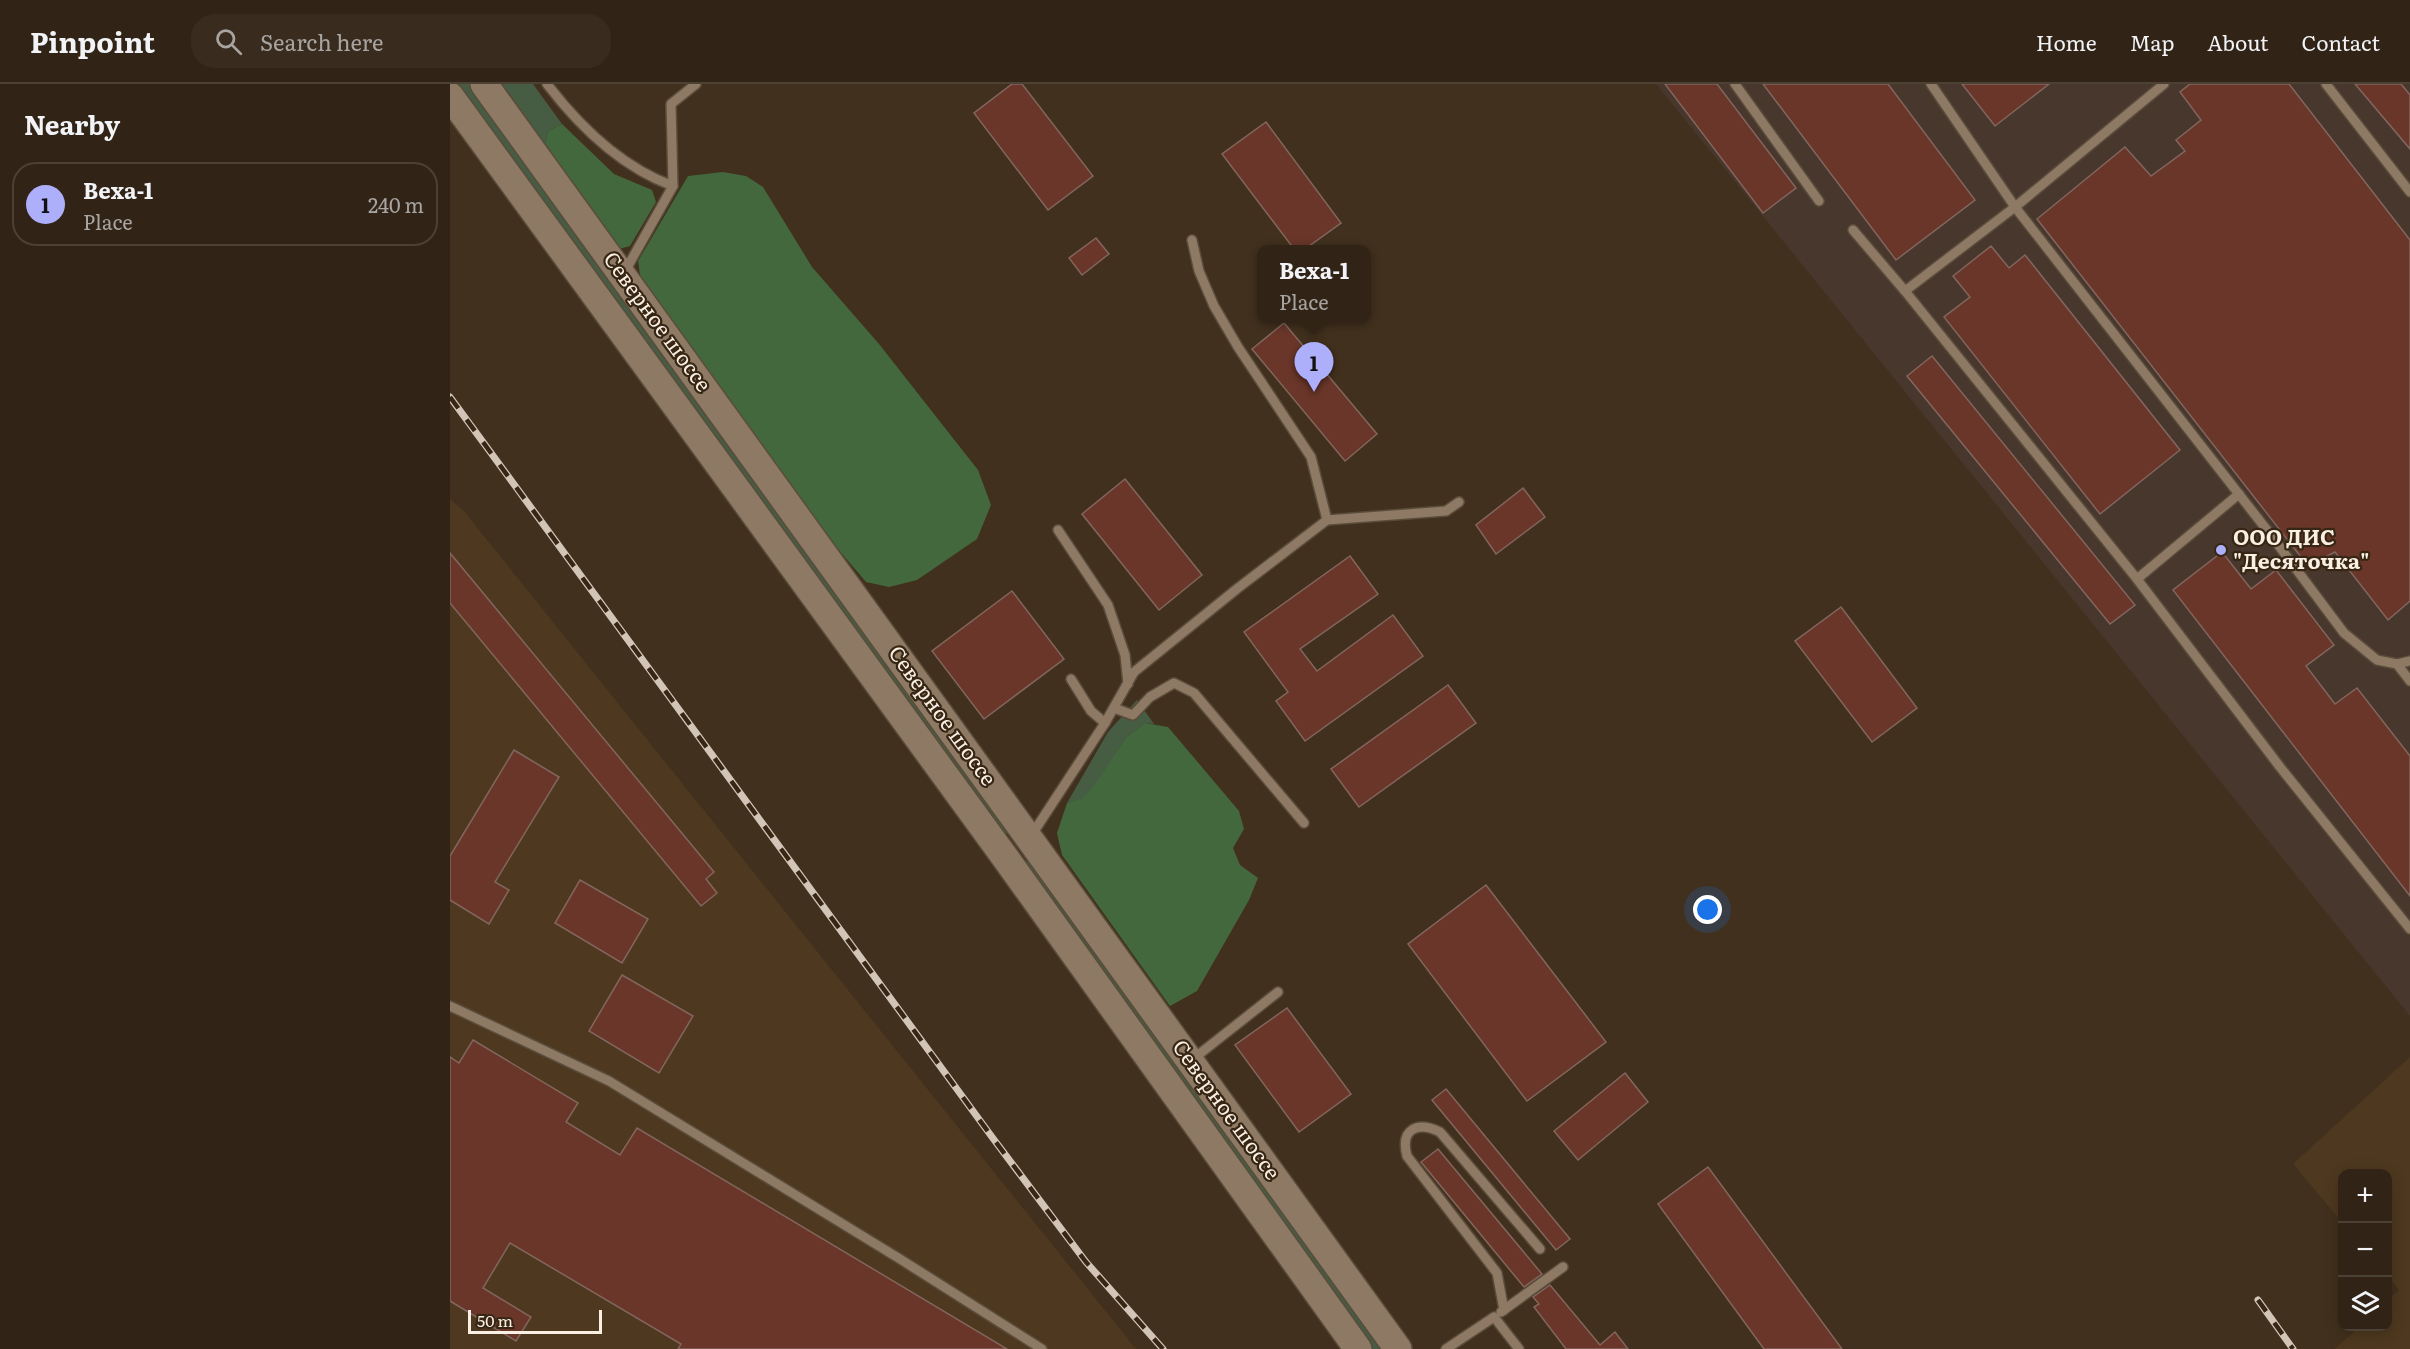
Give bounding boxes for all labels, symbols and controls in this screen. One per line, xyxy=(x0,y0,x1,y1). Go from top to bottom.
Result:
search box xyxy=(191,14,611,68)
text: Pinpoint xyxy=(30,20,155,62)
icon: search xyxy=(212,25,245,58)
text: Search here xyxy=(260,25,383,58)
text: Home xyxy=(2036,26,2097,57)
text: Map xyxy=(2130,26,2174,57)
text: About xyxy=(2207,26,2269,57)
text: Contact xyxy=(2302,26,2380,57)
text: Nearby xyxy=(24,104,120,143)
text: Веха-1 xyxy=(83,173,153,206)
text: 1 xyxy=(41,189,50,219)
text: 240 m xyxy=(368,189,424,219)
text: Place xyxy=(83,206,133,236)
street label: Северное шоссе xyxy=(598,244,721,397)
popup xyxy=(1257,245,1371,323)
text: Веха-1 xyxy=(1279,253,1349,286)
text: Place xyxy=(1279,286,1329,316)
pin: 1 xyxy=(1294,342,1334,392)
place label: ООО ДИС "Десяточка" xyxy=(2233,520,2369,575)
marker: ООО ДИС "Десяточка" xyxy=(2214,543,2228,557)
street label: Северное шоссе xyxy=(883,638,1006,791)
your location xyxy=(1693,895,1722,924)
street label: Северное шоссе xyxy=(1167,1032,1290,1185)
map controls xyxy=(2338,1169,2392,1331)
button: + xyxy=(2338,1169,2392,1223)
button: − xyxy=(2338,1223,2392,1277)
button: layers xyxy=(2338,1277,2392,1331)
scale bar xyxy=(468,1307,602,1334)
text: 50 m xyxy=(477,1308,513,1332)

